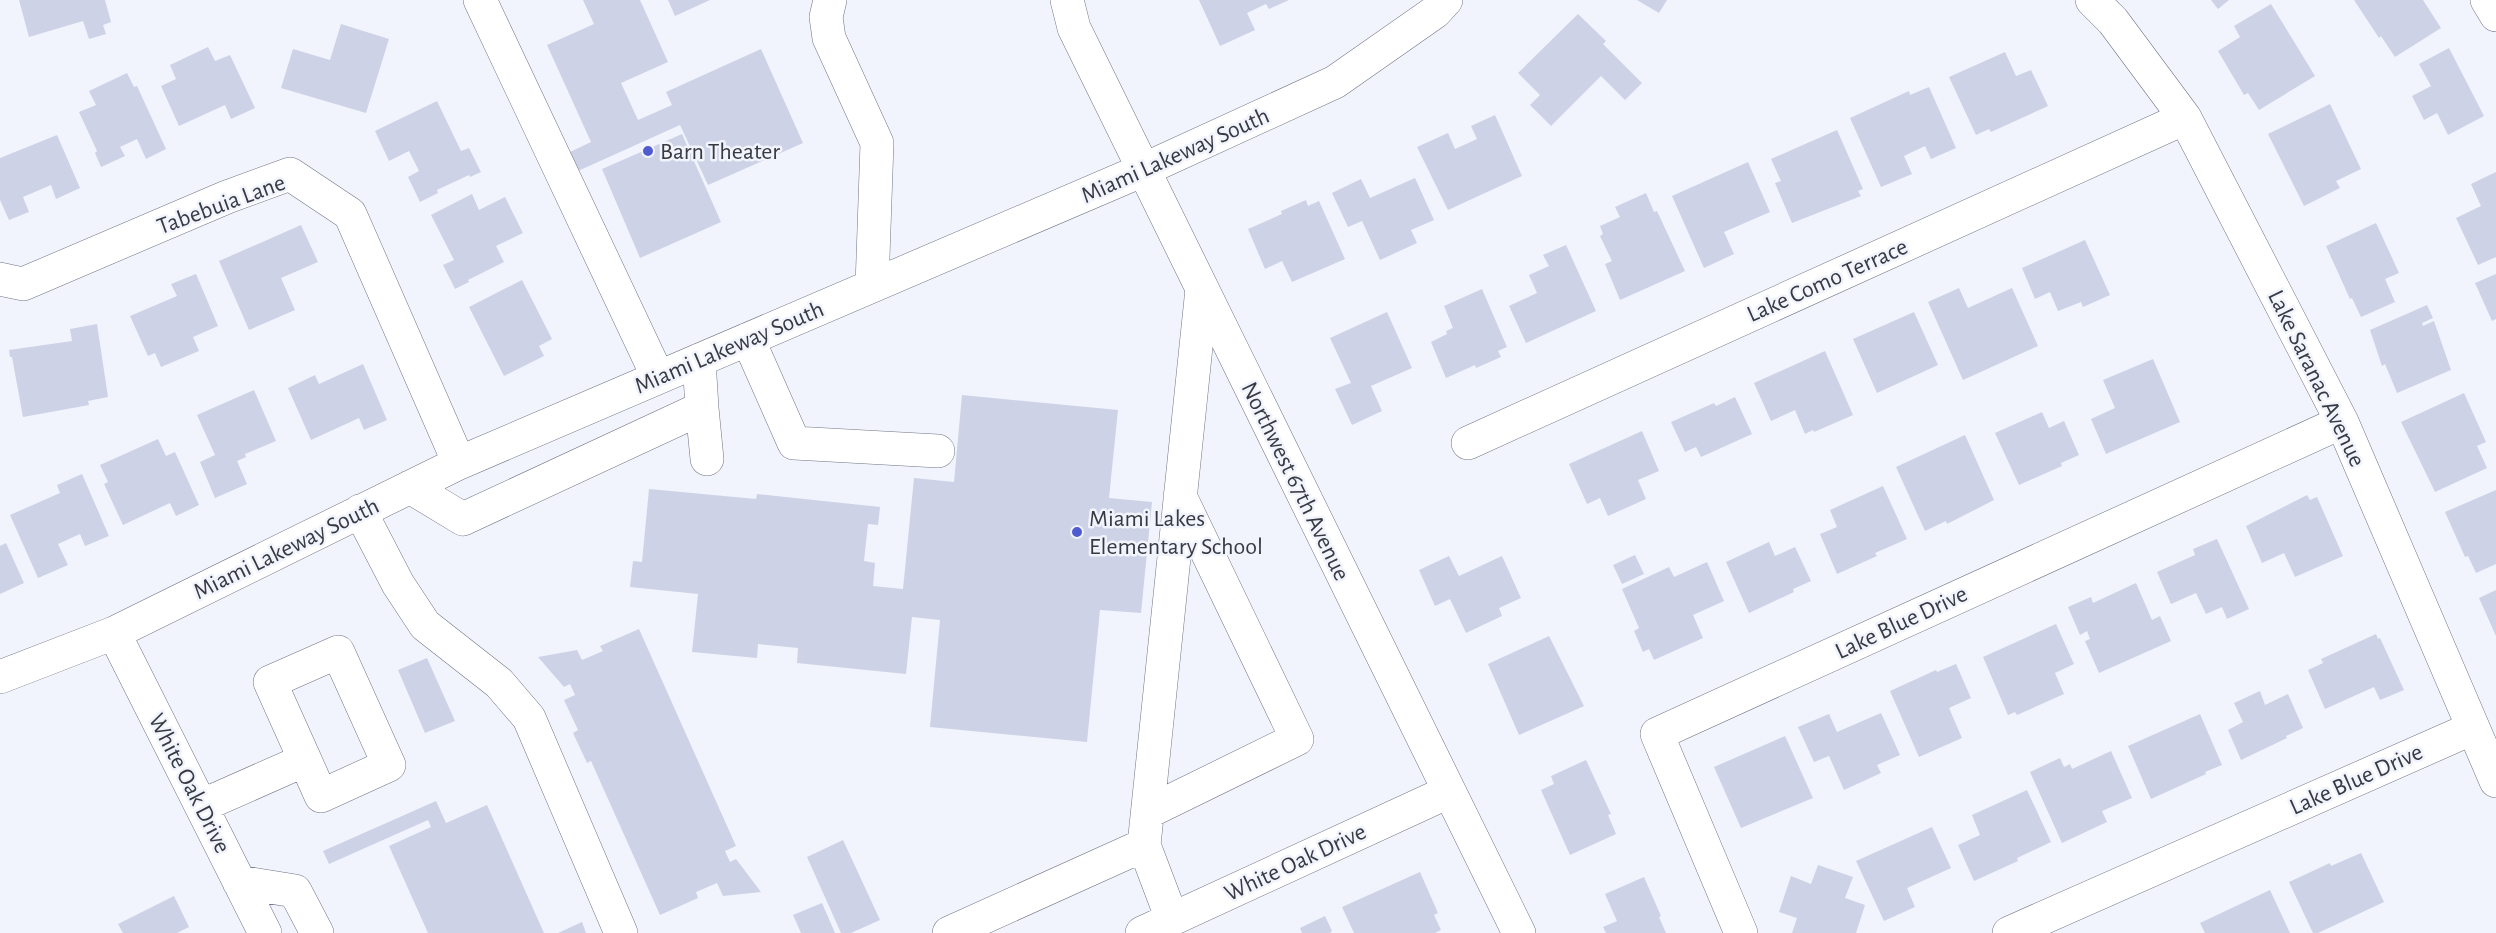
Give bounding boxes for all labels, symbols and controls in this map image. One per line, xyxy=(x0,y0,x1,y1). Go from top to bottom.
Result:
street label: Miami Lakeway South xyxy=(1078,104,1273,208)
place label: Barn Theater xyxy=(660,140,780,164)
marker: Barn Theater xyxy=(641,144,655,158)
street label: Tabebuia Lane xyxy=(154,171,289,239)
street label: Lake Como Terrace xyxy=(1743,235,1911,327)
street label: Lake Saranac Avenue xyxy=(2263,286,2369,471)
street label: Miami Lakeway South xyxy=(631,297,828,399)
street label: Northwest 67th Avenue xyxy=(1237,378,1354,585)
street label: Miami Lakeway South xyxy=(190,494,383,604)
place label: Miami Lakes Elementary School xyxy=(1089,507,1263,559)
marker: Miami Lakes Elementary School xyxy=(1070,525,1084,539)
street label: Lake Blue Drive xyxy=(1832,582,1971,664)
street label: White Oak Drive xyxy=(144,710,235,857)
street label: Lake Blue Drive xyxy=(2286,740,2426,820)
street label: White Oak Drive xyxy=(1221,820,1370,906)

